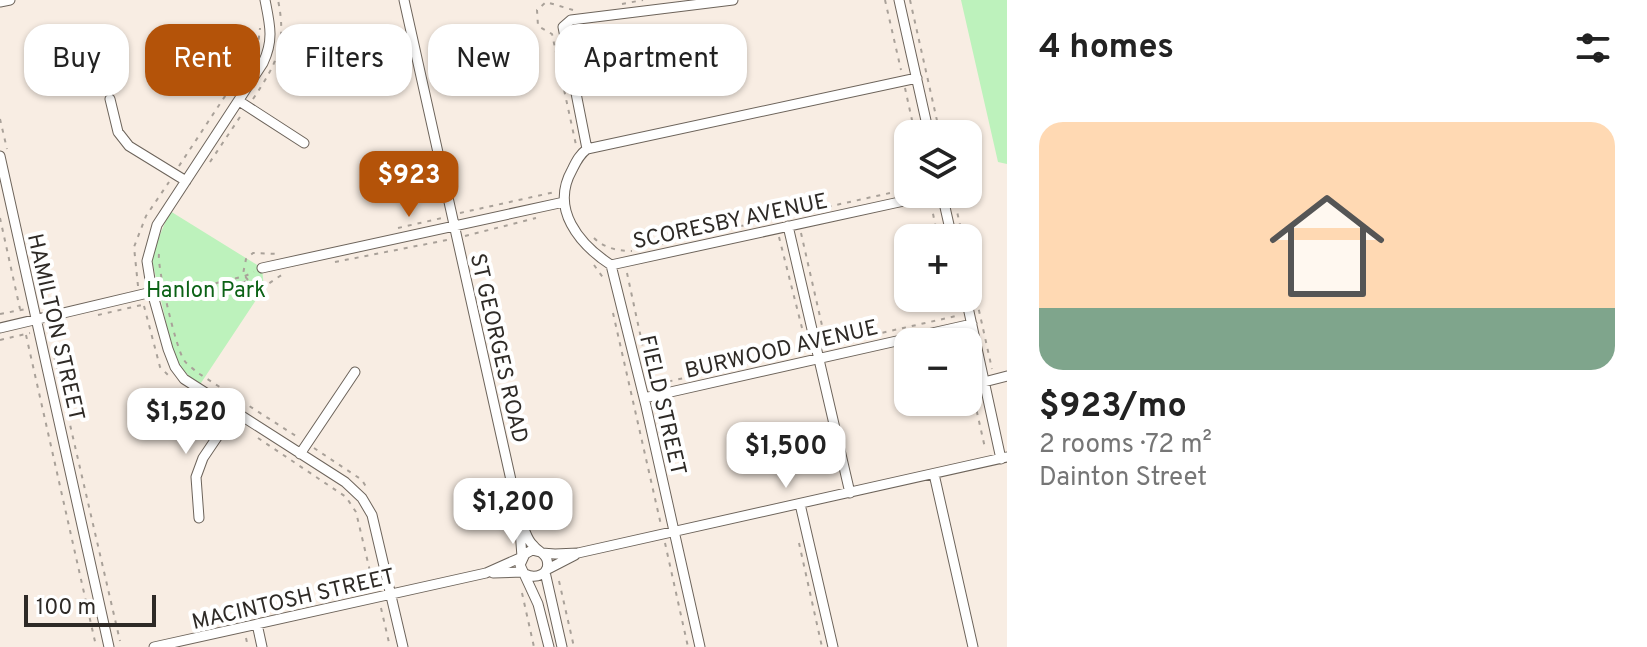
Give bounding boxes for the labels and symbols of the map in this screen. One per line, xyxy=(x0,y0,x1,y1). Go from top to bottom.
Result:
pin: $923 xyxy=(362,151,456,219)
street label: SCORESBY AVENUE xyxy=(631,189,830,256)
street label: HAMILTON STREET xyxy=(20,231,89,424)
street label: ST GEORGES ROAD xyxy=(463,251,533,446)
park label: Hanlon Park xyxy=(146,278,266,305)
street label: BURWOOD AVENUE xyxy=(682,315,881,386)
street label: FIELD STREET xyxy=(632,333,691,478)
pin: $1,520 xyxy=(121,388,251,456)
pin: $1,500 xyxy=(721,422,851,490)
pin: $1,200 xyxy=(448,478,578,546)
street label: MACINTOSH STREET xyxy=(189,564,398,637)
scale bar xyxy=(24,591,156,627)

